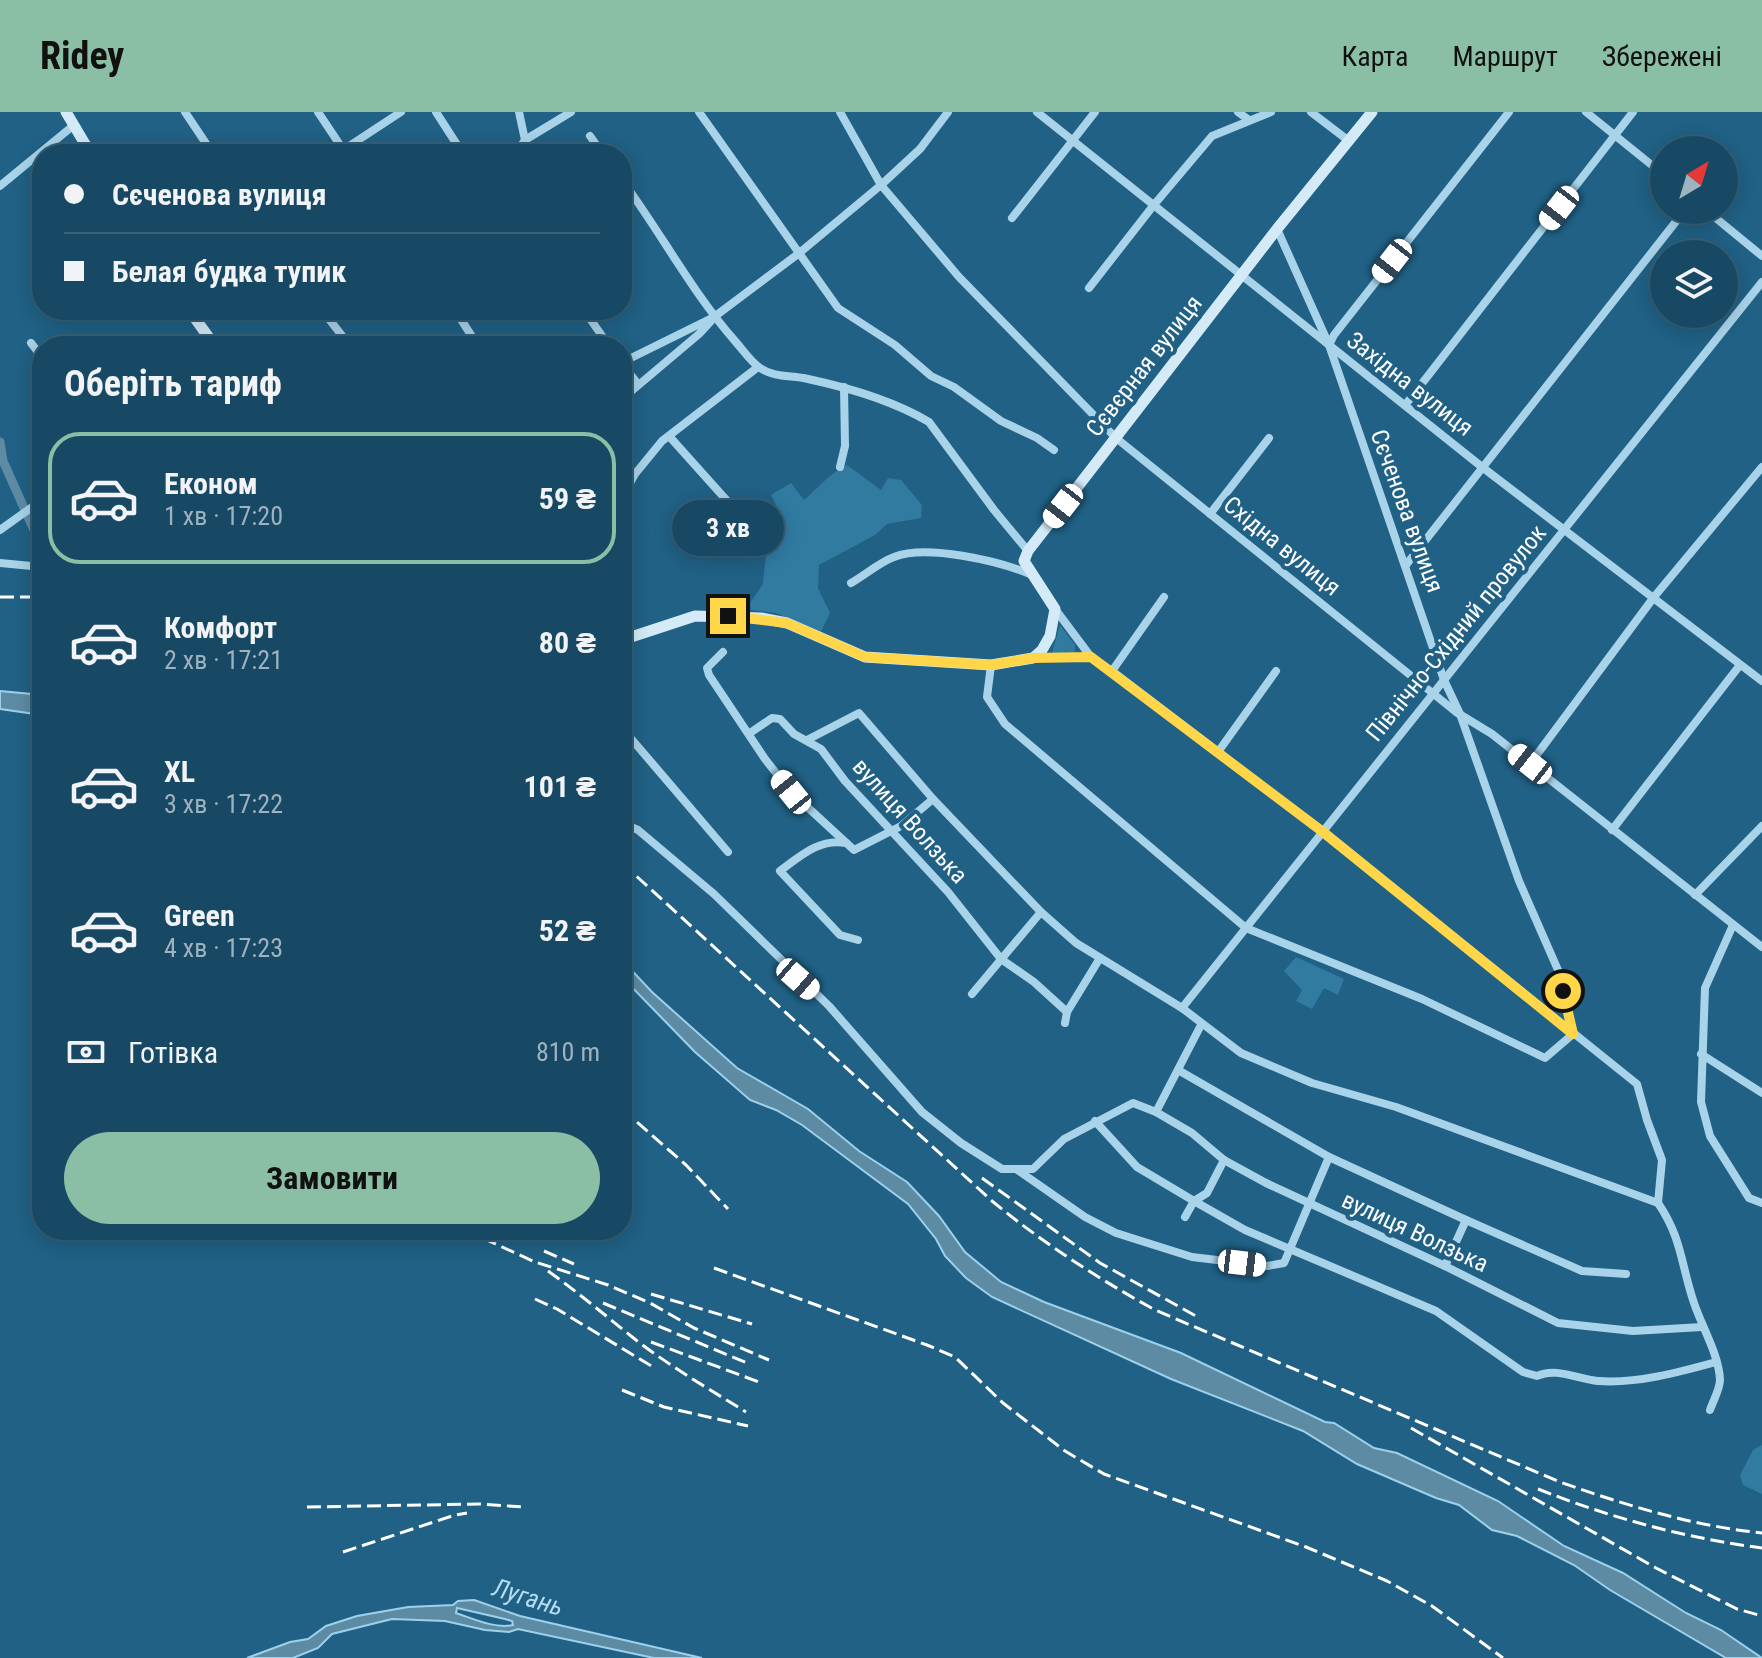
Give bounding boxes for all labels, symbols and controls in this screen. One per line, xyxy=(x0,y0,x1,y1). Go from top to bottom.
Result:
text: Ridey xyxy=(40,34,124,78)
text: Карта xyxy=(1342,40,1408,73)
text: Маршрут xyxy=(1452,40,1558,73)
text: Збережені xyxy=(1602,40,1722,73)
north arrow xyxy=(1650,136,1738,224)
map controls xyxy=(1650,136,1738,328)
text: Сєченова вулиця xyxy=(112,177,327,212)
car xyxy=(1535,182,1583,234)
car xyxy=(1368,235,1416,287)
button: layers xyxy=(1650,240,1738,328)
text: Белая будка тупик xyxy=(112,254,346,289)
street label: Сєвєрная вулиця xyxy=(1080,290,1208,442)
street label: Західна вулиця xyxy=(1341,326,1479,442)
text: Оберіть тариф xyxy=(64,363,282,405)
street label: Сєченова вулиця xyxy=(1365,426,1449,596)
icon: car xyxy=(68,462,140,534)
text: Економ xyxy=(164,466,258,501)
car xyxy=(1039,480,1087,532)
text: 59 ₴ xyxy=(539,481,596,516)
street label: Східна вулиця xyxy=(1218,490,1346,602)
callout: 3 хв xyxy=(672,500,784,556)
text: 1 хв · 17:20 xyxy=(164,501,283,531)
text: 3 хв xyxy=(706,513,750,543)
street label: Північно-Східний провулок xyxy=(1360,519,1552,747)
route end xyxy=(710,598,746,634)
icon: car xyxy=(68,606,140,678)
text: Комфорт xyxy=(164,610,277,645)
text: 80 ₴ xyxy=(539,625,596,660)
text: 2 хв · 17:21 xyxy=(164,645,283,675)
car xyxy=(1504,740,1556,788)
icon: car xyxy=(68,750,140,822)
street label: вулиця Волзька xyxy=(847,753,973,889)
text: XL xyxy=(164,754,195,789)
car xyxy=(767,766,815,818)
text: 101 ₴ xyxy=(524,769,596,804)
text: 3 хв · 17:22 xyxy=(164,789,283,819)
icon: car xyxy=(68,894,140,966)
text: Green xyxy=(164,898,235,933)
text: 52 ₴ xyxy=(539,913,596,948)
text: 4 хв · 17:23 xyxy=(164,933,283,963)
car xyxy=(772,954,824,1004)
route start xyxy=(1545,973,1581,1009)
icon: cash xyxy=(64,1030,108,1074)
text: Готівка xyxy=(128,1035,218,1070)
text: 810 m xyxy=(536,1037,600,1067)
button: Замовити xyxy=(64,1132,600,1224)
street label: вулиця Волзька xyxy=(1337,1186,1493,1278)
car xyxy=(1217,1248,1267,1278)
water label: Лугань xyxy=(488,1572,567,1622)

